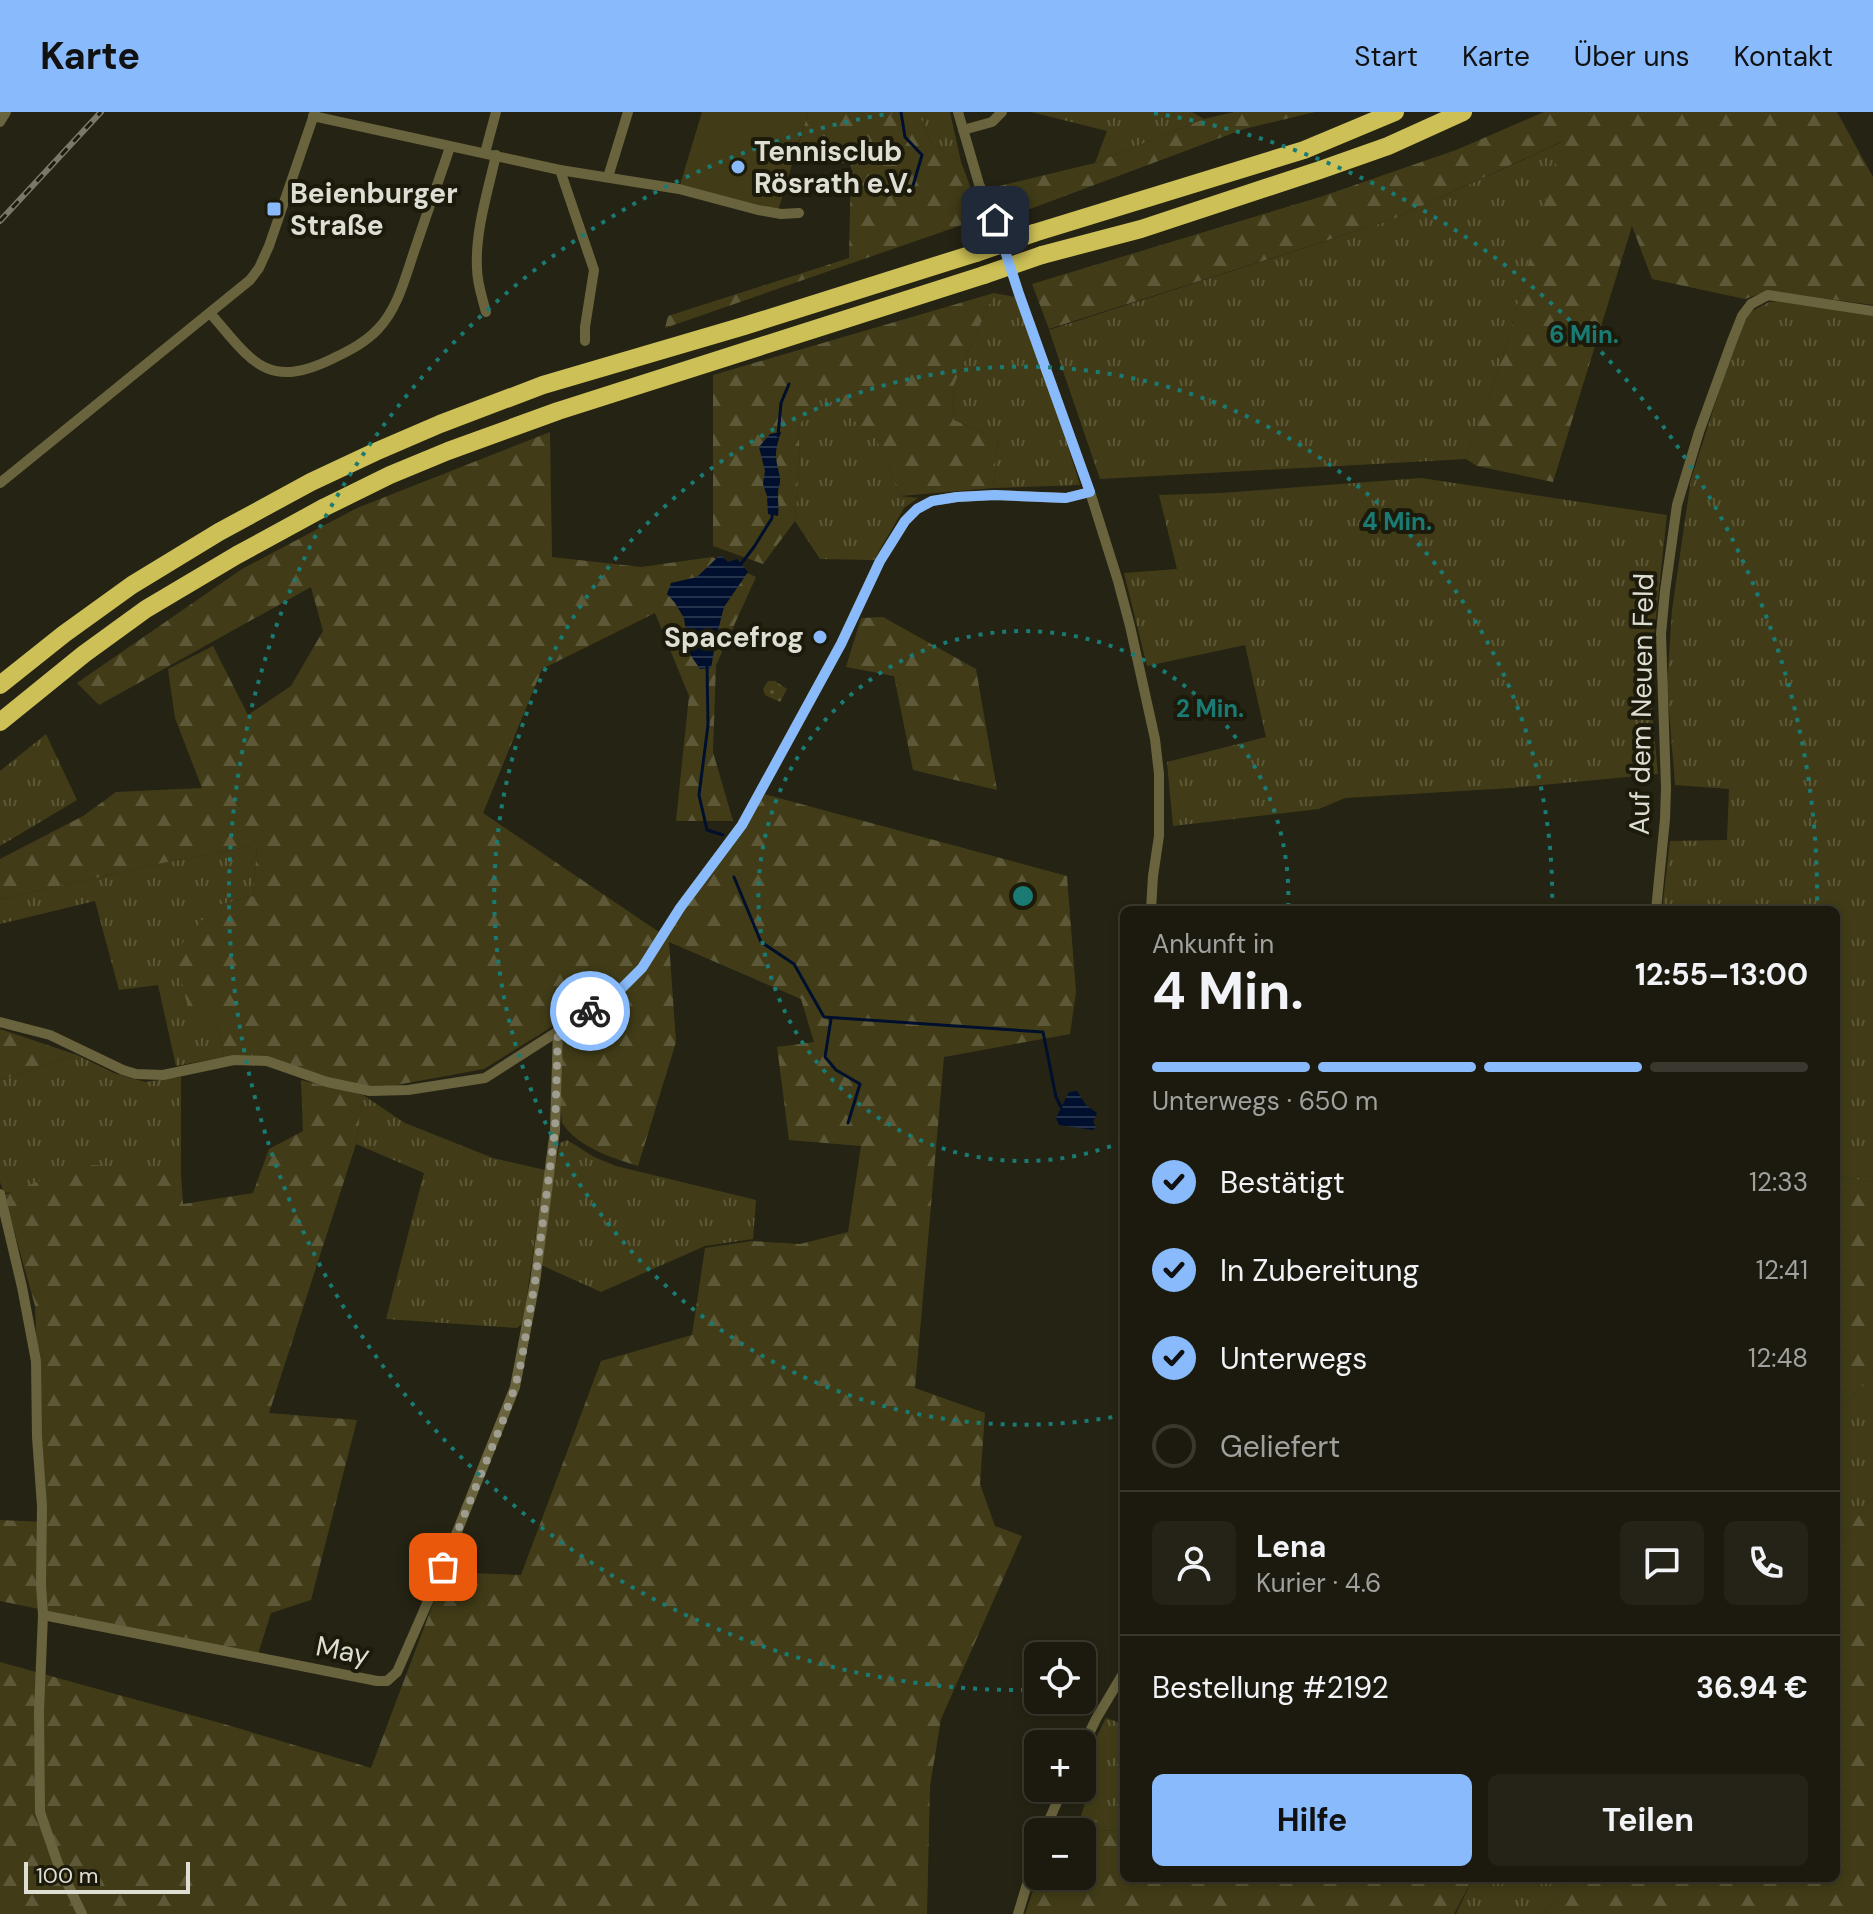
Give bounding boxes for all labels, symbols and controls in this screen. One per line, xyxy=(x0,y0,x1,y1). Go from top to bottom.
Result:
text: Karte xyxy=(40,31,140,81)
text: Start xyxy=(1354,38,1418,75)
text: Karte xyxy=(1462,38,1530,75)
text: Über uns xyxy=(1574,38,1690,75)
text: Kontakt xyxy=(1734,38,1833,75)
place label: Tennisclub Rösrath e.V. xyxy=(754,133,913,202)
marker: Tennisclub Rösrath e.V. xyxy=(729,158,747,176)
place label: Beienburger Straße xyxy=(290,175,458,244)
pin xyxy=(961,186,1029,254)
icon: home xyxy=(973,198,1017,242)
marker: Beienburger Straße xyxy=(265,200,283,218)
text: 6 Min. xyxy=(1549,319,1619,350)
text: 4 Min. xyxy=(1362,506,1432,537)
street label: Auf dem Neuen Feld xyxy=(1621,573,1662,835)
place label: Spacefrog xyxy=(664,619,804,656)
marker: Spacefrog xyxy=(811,628,829,646)
text: 2 Min. xyxy=(1176,693,1244,724)
centre of rings xyxy=(1009,882,1037,910)
text: Ankunft in xyxy=(1152,927,1274,961)
text: 12:55–13:00 xyxy=(1635,955,1808,994)
text: 4 Min. xyxy=(1152,957,1304,1025)
courier xyxy=(550,971,630,1051)
icon: bike xyxy=(568,989,612,1033)
text: Unterwegs · 650 m xyxy=(1152,1084,1378,1118)
icon: check xyxy=(1152,1160,1196,1204)
text: Bestätigt xyxy=(1220,1163,1345,1202)
text: 12:33 xyxy=(1749,1165,1808,1199)
icon: check xyxy=(1152,1248,1196,1292)
text: In Zubereitung xyxy=(1220,1251,1419,1290)
text: 12:41 xyxy=(1756,1253,1808,1287)
icon: check xyxy=(1152,1336,1196,1380)
text: Unterwegs xyxy=(1220,1339,1367,1378)
text: 12:48 xyxy=(1748,1341,1808,1375)
text: Geliefert xyxy=(1220,1427,1340,1466)
button: person xyxy=(1152,1521,1236,1605)
button: chat xyxy=(1620,1521,1704,1605)
button: phone xyxy=(1724,1521,1808,1605)
text: Lena xyxy=(1256,1527,1326,1566)
pin xyxy=(409,1533,477,1601)
icon: bag xyxy=(421,1545,465,1589)
text: Kurier · 4.6 xyxy=(1256,1566,1381,1600)
street label: May xyxy=(313,1627,373,1674)
map controls xyxy=(1024,1642,1096,1890)
button: locate xyxy=(1024,1642,1096,1714)
text: Bestellung #2192 xyxy=(1152,1668,1389,1707)
text: 36.94 € xyxy=(1696,1668,1808,1707)
button: + xyxy=(1024,1730,1096,1802)
button: Hilfe xyxy=(1152,1774,1472,1866)
button: Teilen xyxy=(1488,1774,1808,1866)
button: − xyxy=(1024,1818,1096,1890)
scale bar xyxy=(24,1858,190,1894)
text: 100 m xyxy=(36,1861,98,1890)

